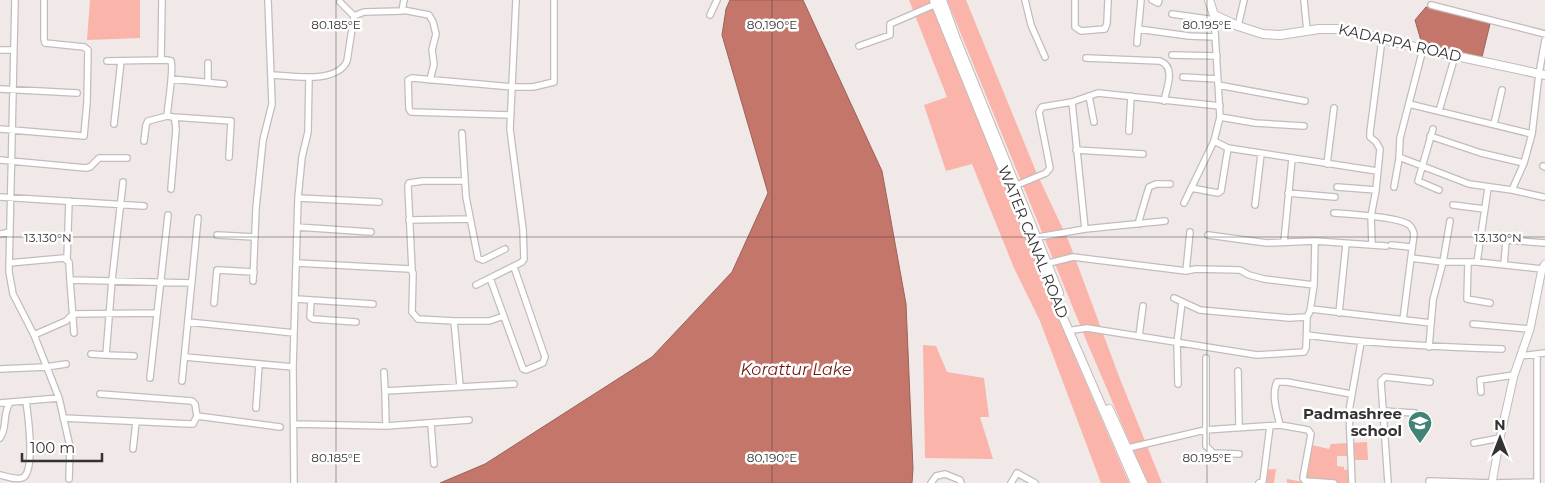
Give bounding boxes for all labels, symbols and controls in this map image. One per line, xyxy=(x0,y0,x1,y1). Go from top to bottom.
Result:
text: 80.185°E xyxy=(311,17,361,32)
text: 80.190°E xyxy=(747,17,797,32)
text: 80.195°E xyxy=(1182,17,1232,32)
street label: KADAPPA ROAD xyxy=(1337,19,1464,66)
street label: WATER CANAL ROAD xyxy=(994,163,1073,321)
text: 13.130°N xyxy=(24,230,72,245)
text: 13.130°N xyxy=(1474,230,1522,245)
water label: Korattur Lake xyxy=(740,360,852,379)
place label: Padmashree school xyxy=(1303,404,1402,440)
school or university icon: Padmashree school xyxy=(1407,410,1433,444)
north arrow xyxy=(1475,413,1525,463)
text: N xyxy=(1494,416,1506,434)
scale bar xyxy=(22,430,102,462)
text: 100 m xyxy=(30,438,75,457)
text: 80.185°E xyxy=(311,450,361,465)
text: 80.190°E xyxy=(747,450,797,465)
text: 80.195°E xyxy=(1182,450,1232,465)

